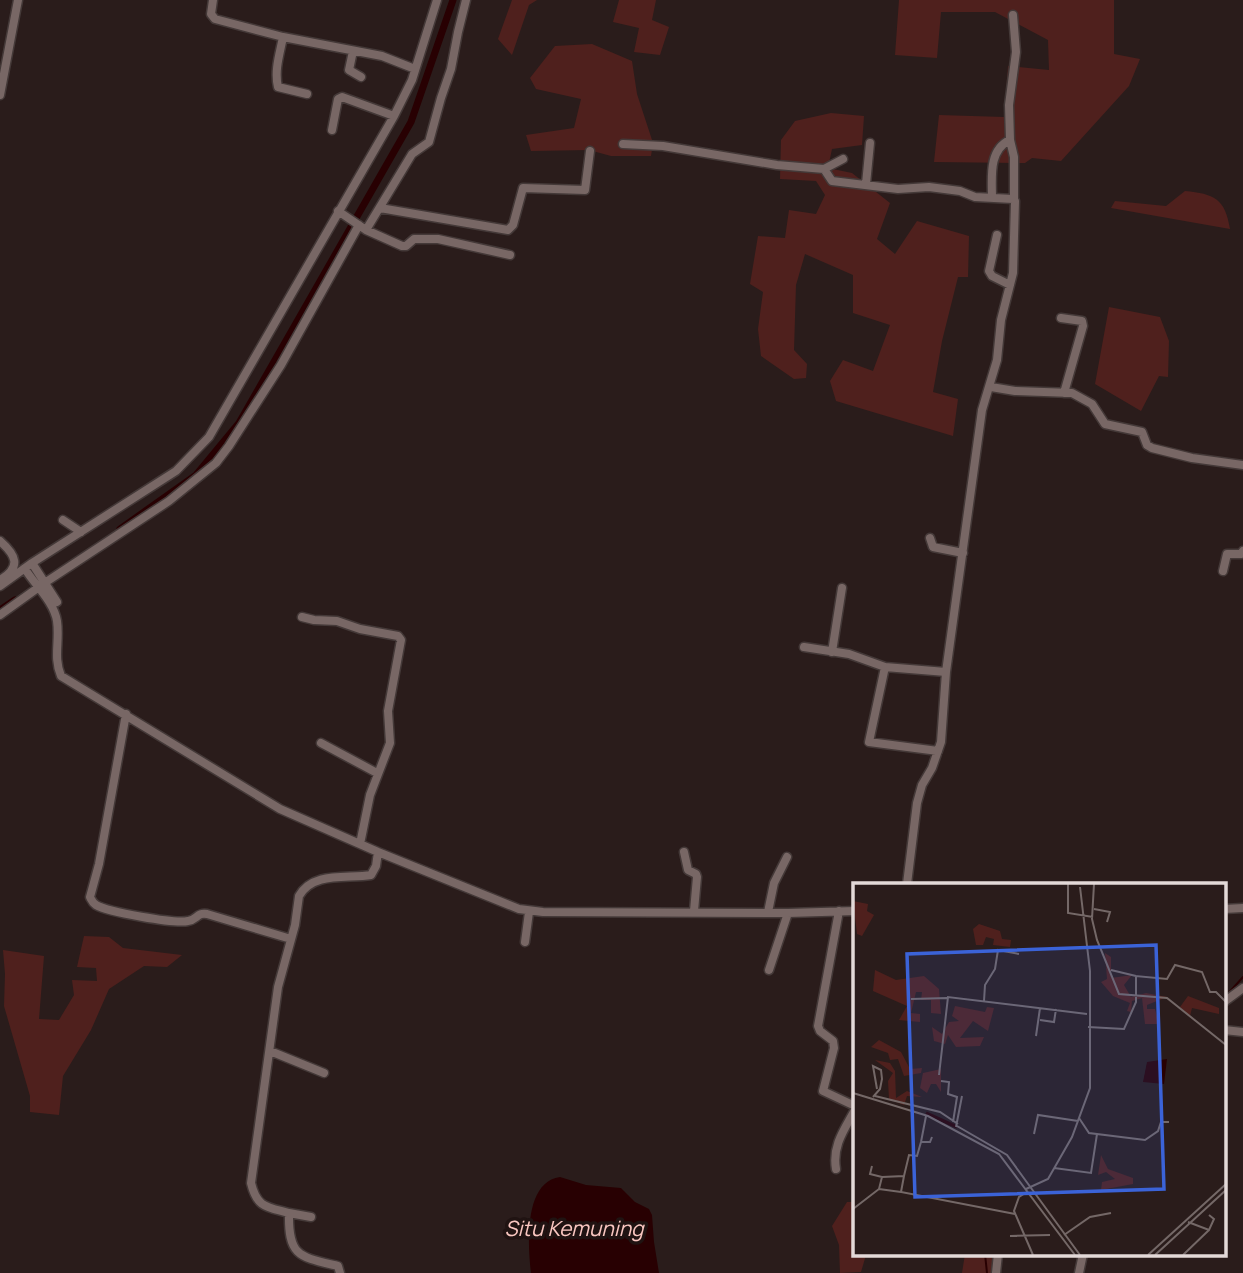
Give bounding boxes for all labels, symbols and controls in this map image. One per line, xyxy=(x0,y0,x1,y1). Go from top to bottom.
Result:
inset map xyxy=(853,883,1226,1256)
water label: Situ Kemuning xyxy=(504,1214,645,1242)

